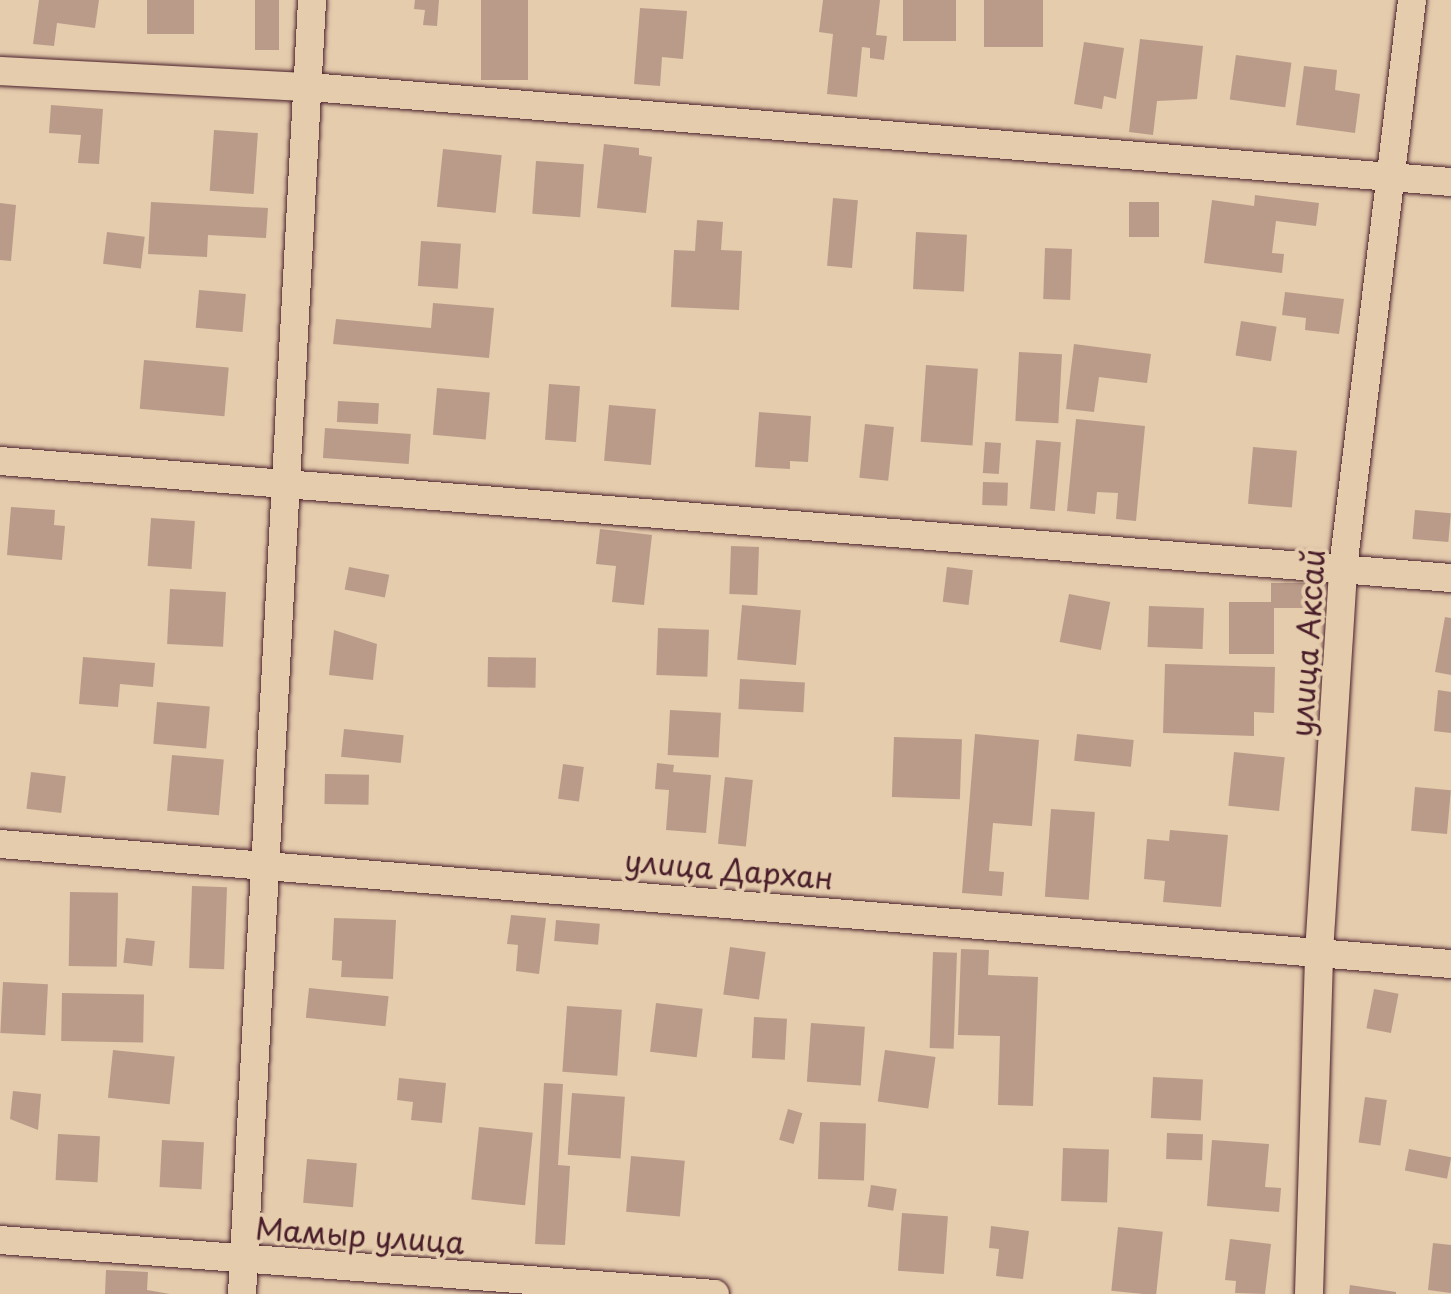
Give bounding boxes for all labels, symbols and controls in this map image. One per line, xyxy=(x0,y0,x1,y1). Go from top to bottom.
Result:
street label: улица Аксай xyxy=(1282,547,1332,739)
street label: улица Дархан xyxy=(622,842,836,896)
street label: Мамыр улица xyxy=(253,1210,467,1260)

